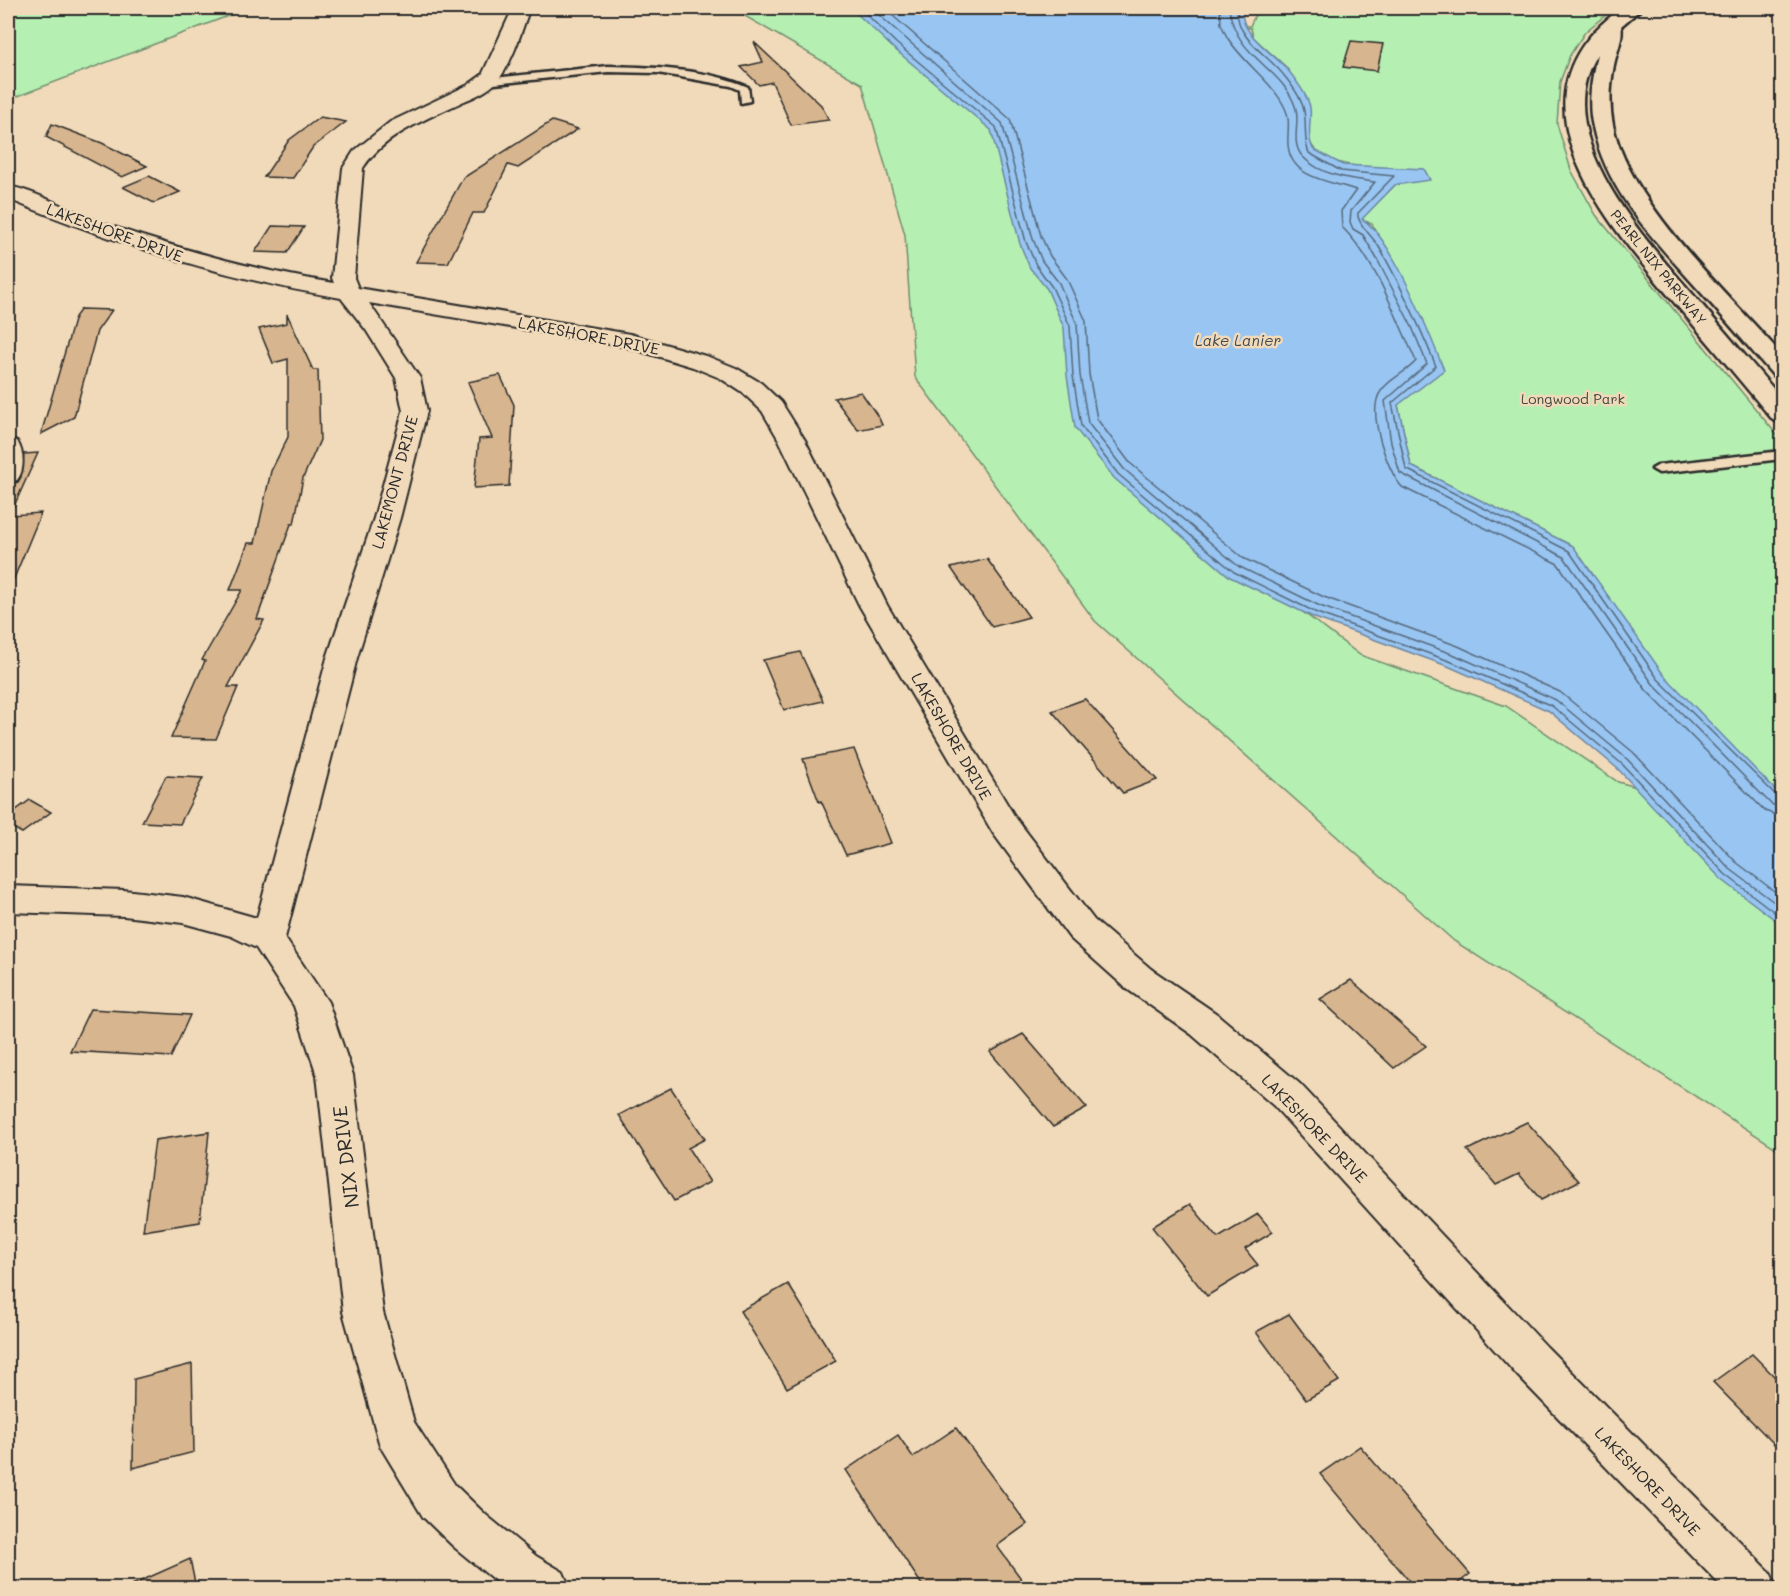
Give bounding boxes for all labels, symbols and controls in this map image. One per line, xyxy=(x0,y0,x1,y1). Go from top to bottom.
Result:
street label: LAKESHORE DRIVE xyxy=(44,198,186,266)
street label: PEARL NIX PARKWAY xyxy=(1607,205,1711,329)
street label: LAKESHORE DRIVE xyxy=(516,311,662,359)
water label: Lake Lanier xyxy=(1195,330,1282,350)
park label: Longwood Park xyxy=(1521,389,1625,408)
street label: LAKEMONT DRIVE xyxy=(366,413,422,551)
street label: LAKESHORE DRIVE xyxy=(907,669,997,803)
street label: LAKESHORE DRIVE xyxy=(1258,1069,1372,1187)
street label: NIX DRIVE xyxy=(326,1104,364,1210)
street label: LAKESHORE DRIVE xyxy=(1591,1422,1705,1540)

